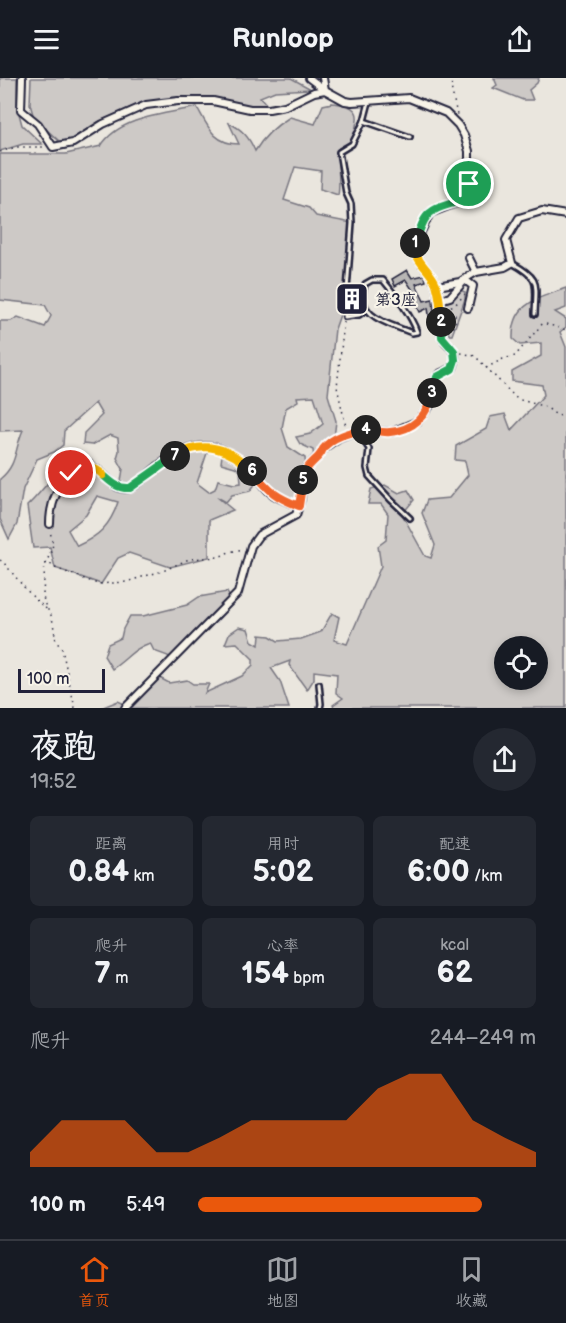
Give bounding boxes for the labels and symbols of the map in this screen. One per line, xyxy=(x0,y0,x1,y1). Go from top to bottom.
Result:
pin xyxy=(443,158,494,209)
pin: 1 xyxy=(400,228,430,258)
building icon: 第3座 xyxy=(334,281,370,317)
place label: 第3座 xyxy=(375,291,417,310)
pin: 2 xyxy=(426,307,456,337)
pin: 3 xyxy=(417,378,447,408)
pin: 4 xyxy=(351,415,381,445)
pin: 7 xyxy=(160,441,190,471)
pin xyxy=(45,447,96,498)
pin: 6 xyxy=(237,456,267,486)
pin: 5 xyxy=(288,465,318,495)
scale bar xyxy=(18,666,105,694)

